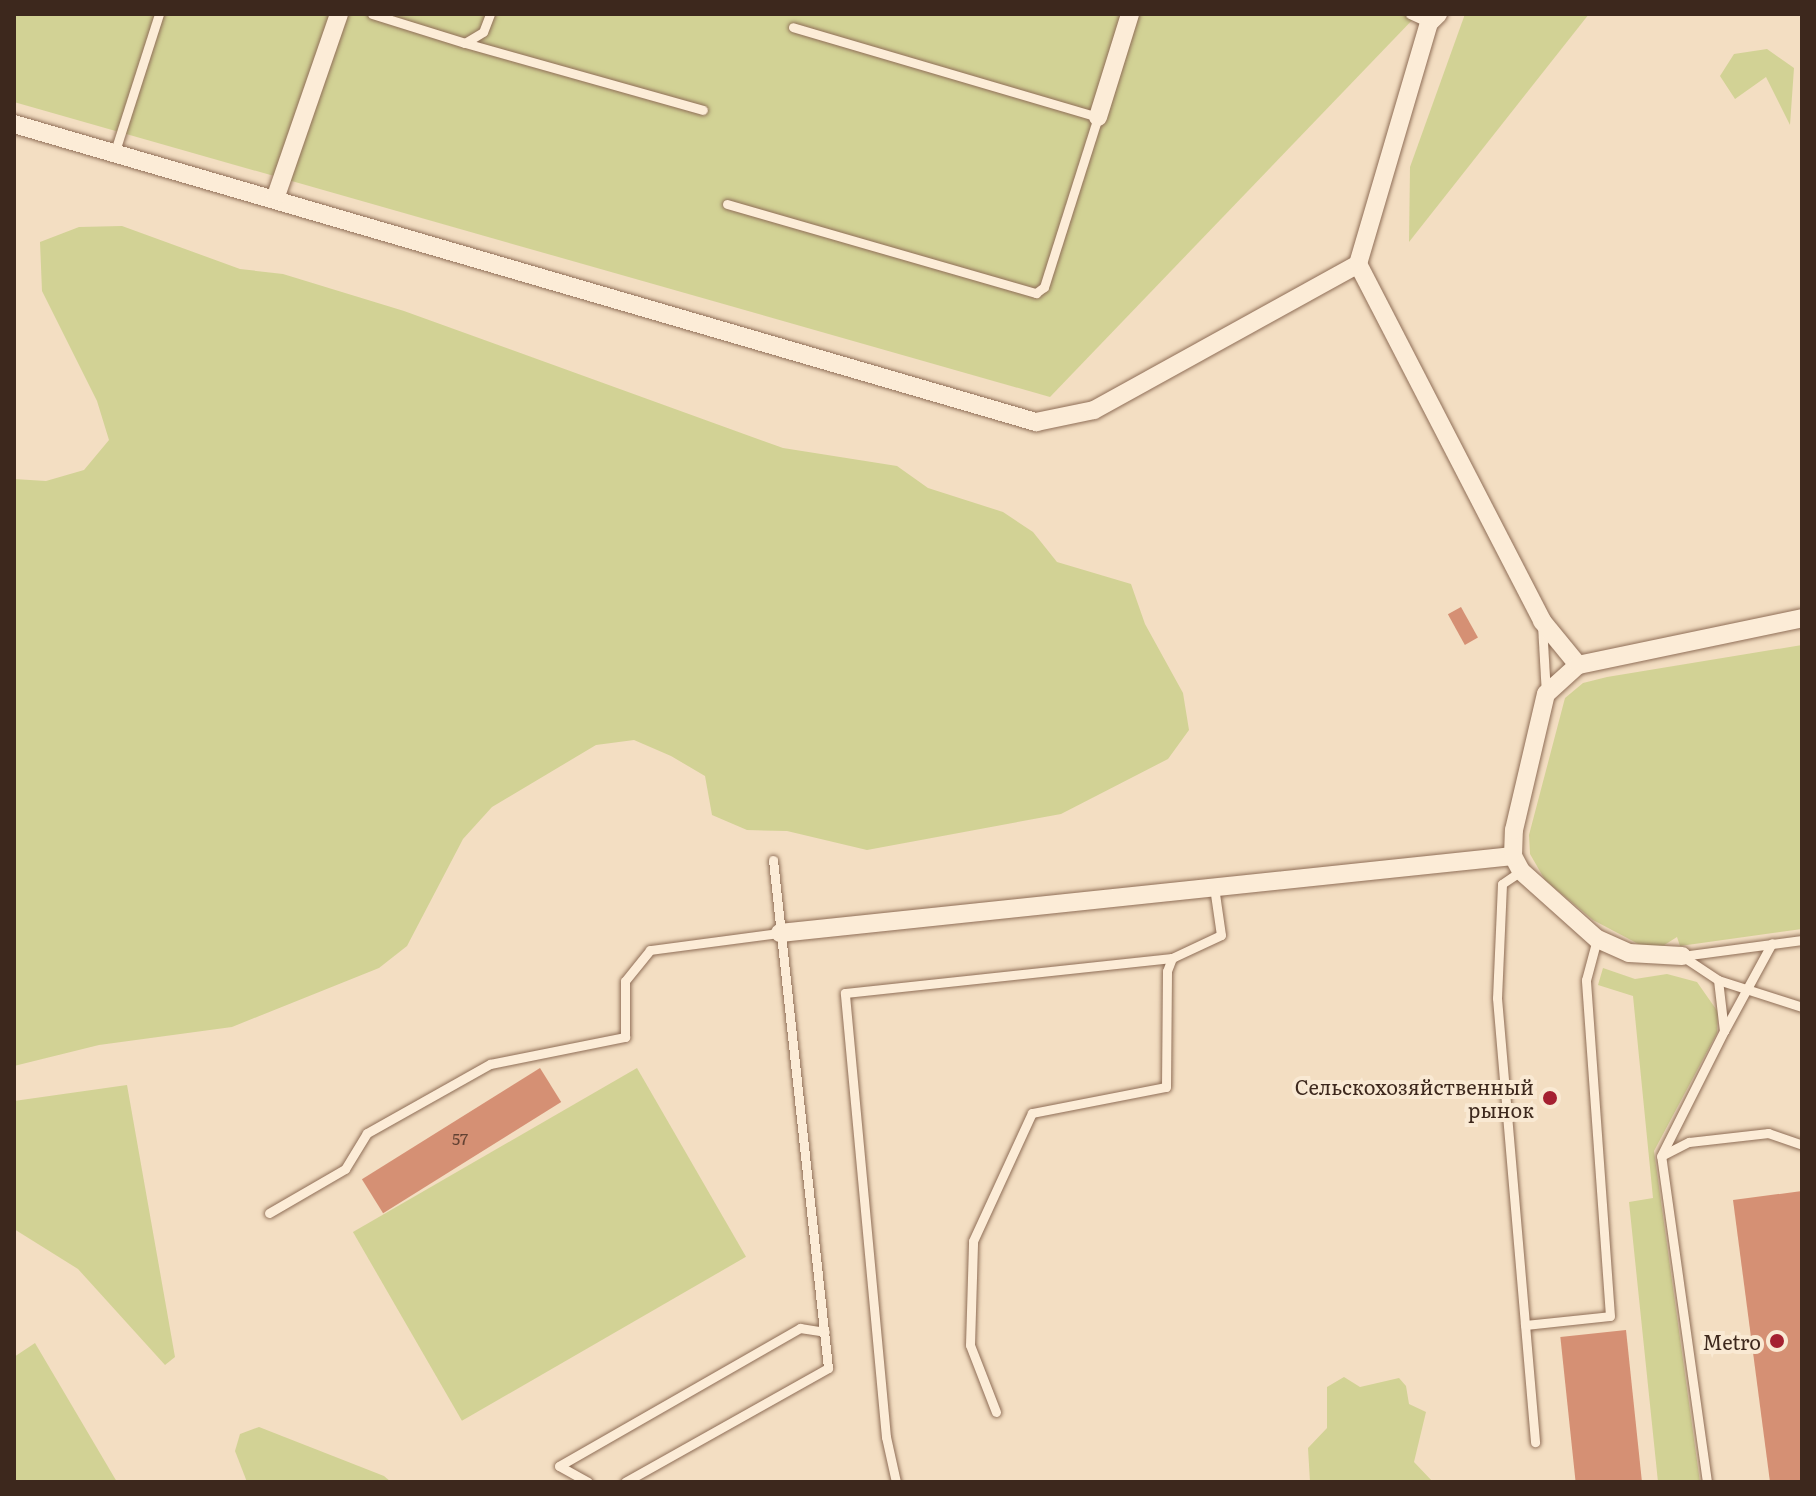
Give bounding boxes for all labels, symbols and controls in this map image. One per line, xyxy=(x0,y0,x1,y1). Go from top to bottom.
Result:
place label: Сельскохозяйственный рынок xyxy=(1295,1074,1534,1121)
marker: Сельскохозяйственный рынок xyxy=(1541,1089,1559,1107)
house number: 57 xyxy=(452,1128,468,1148)
place label: Metro xyxy=(1703,1329,1761,1353)
marker: Metro xyxy=(1768,1332,1786,1350)

